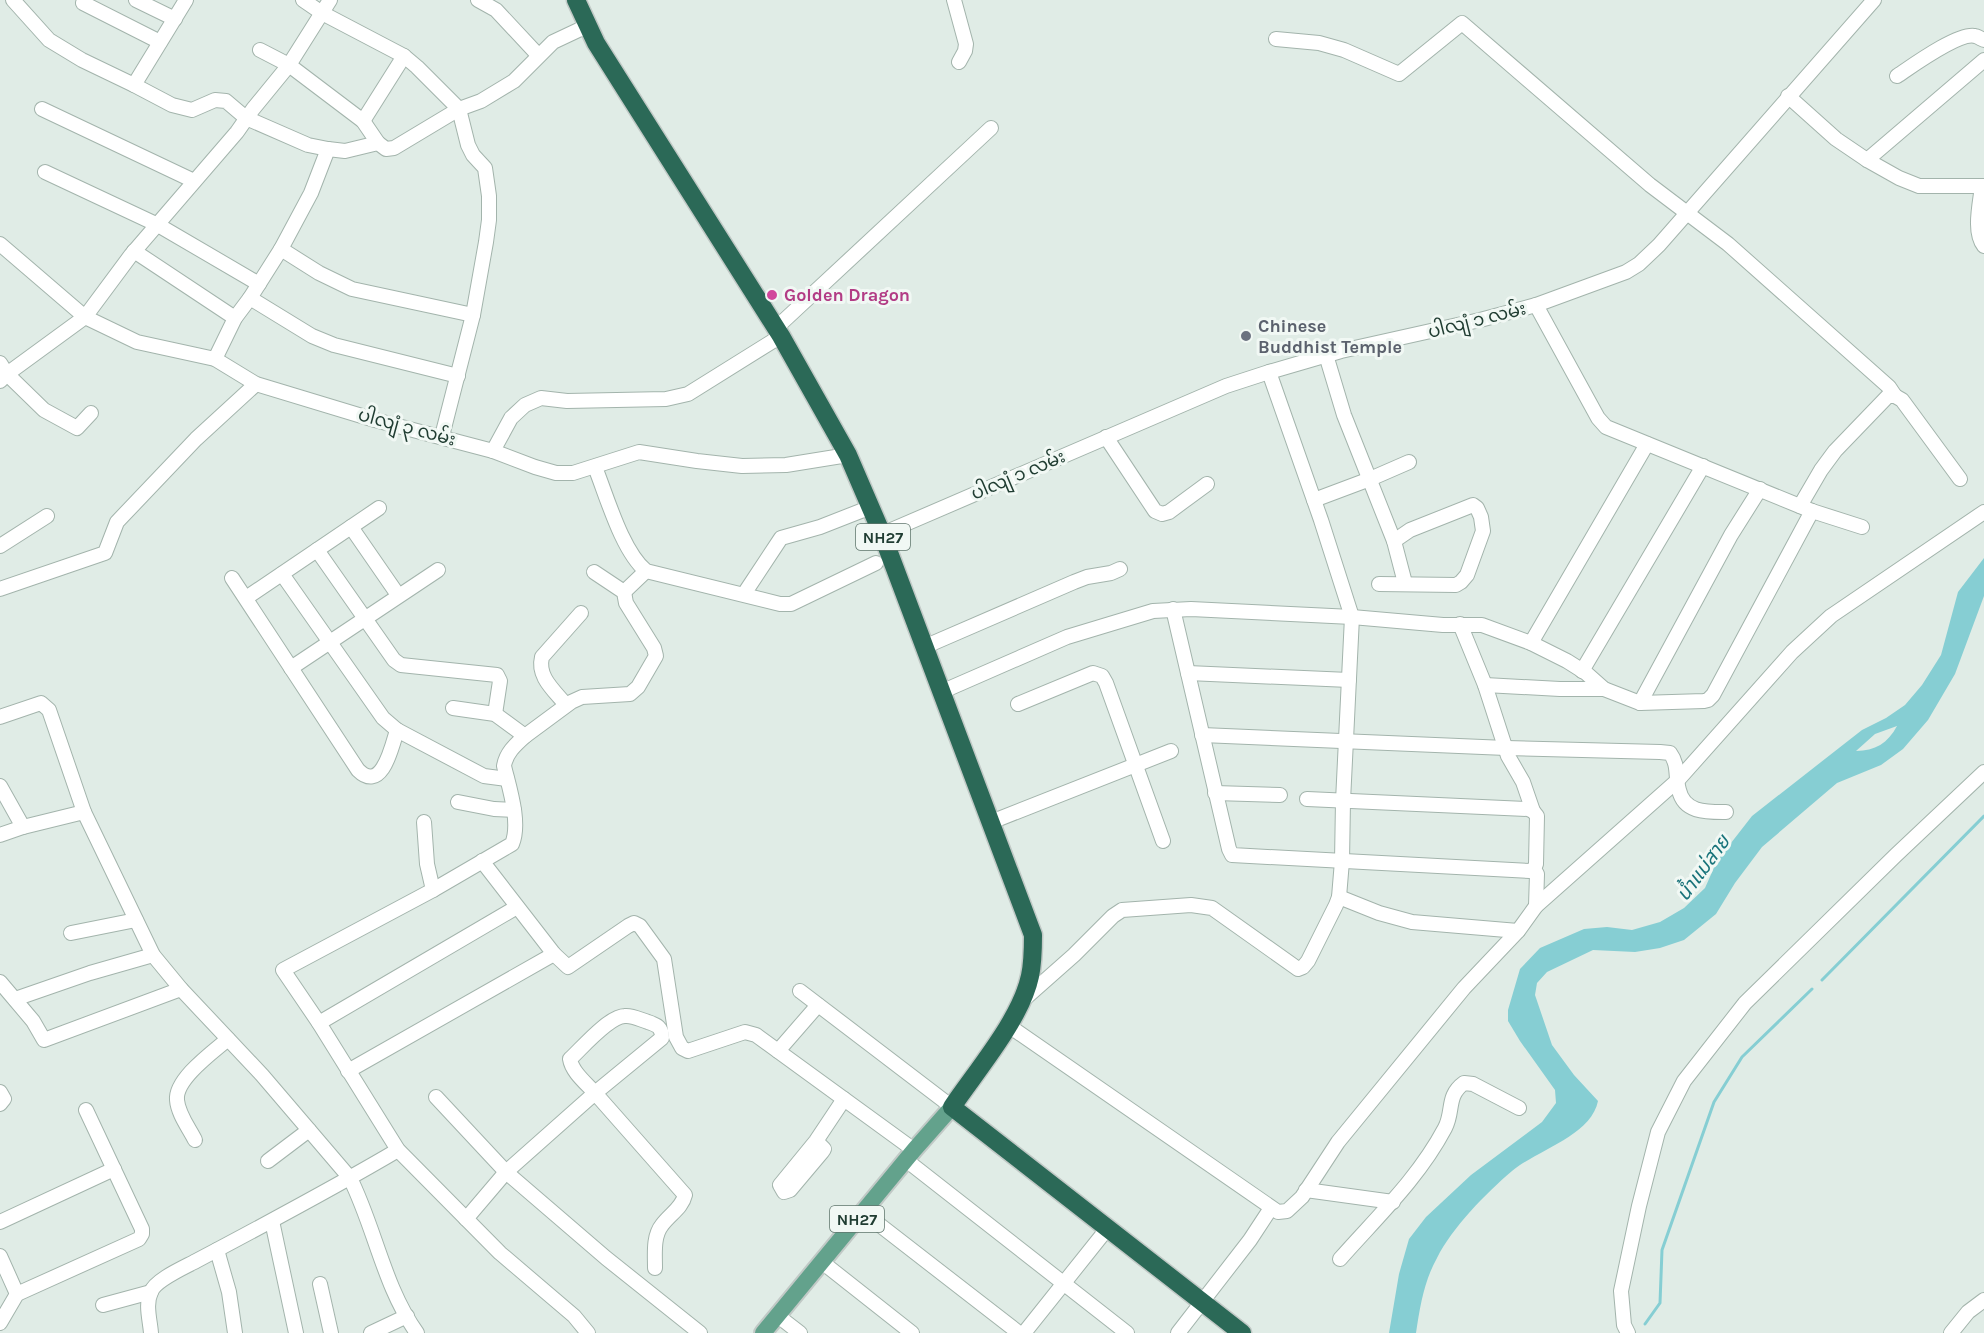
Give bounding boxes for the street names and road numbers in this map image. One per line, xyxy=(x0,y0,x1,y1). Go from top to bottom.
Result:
street label: ပါလျံ ၁ လမ်း xyxy=(1425,295,1529,347)
street label: ပါလျံ ၃ လမ်း xyxy=(355,401,459,454)
street label: ပါလျံ ၁ လမ်း xyxy=(967,443,1070,508)
road number: NH27 xyxy=(856,524,910,550)
road number: NH27 xyxy=(830,1206,884,1232)

